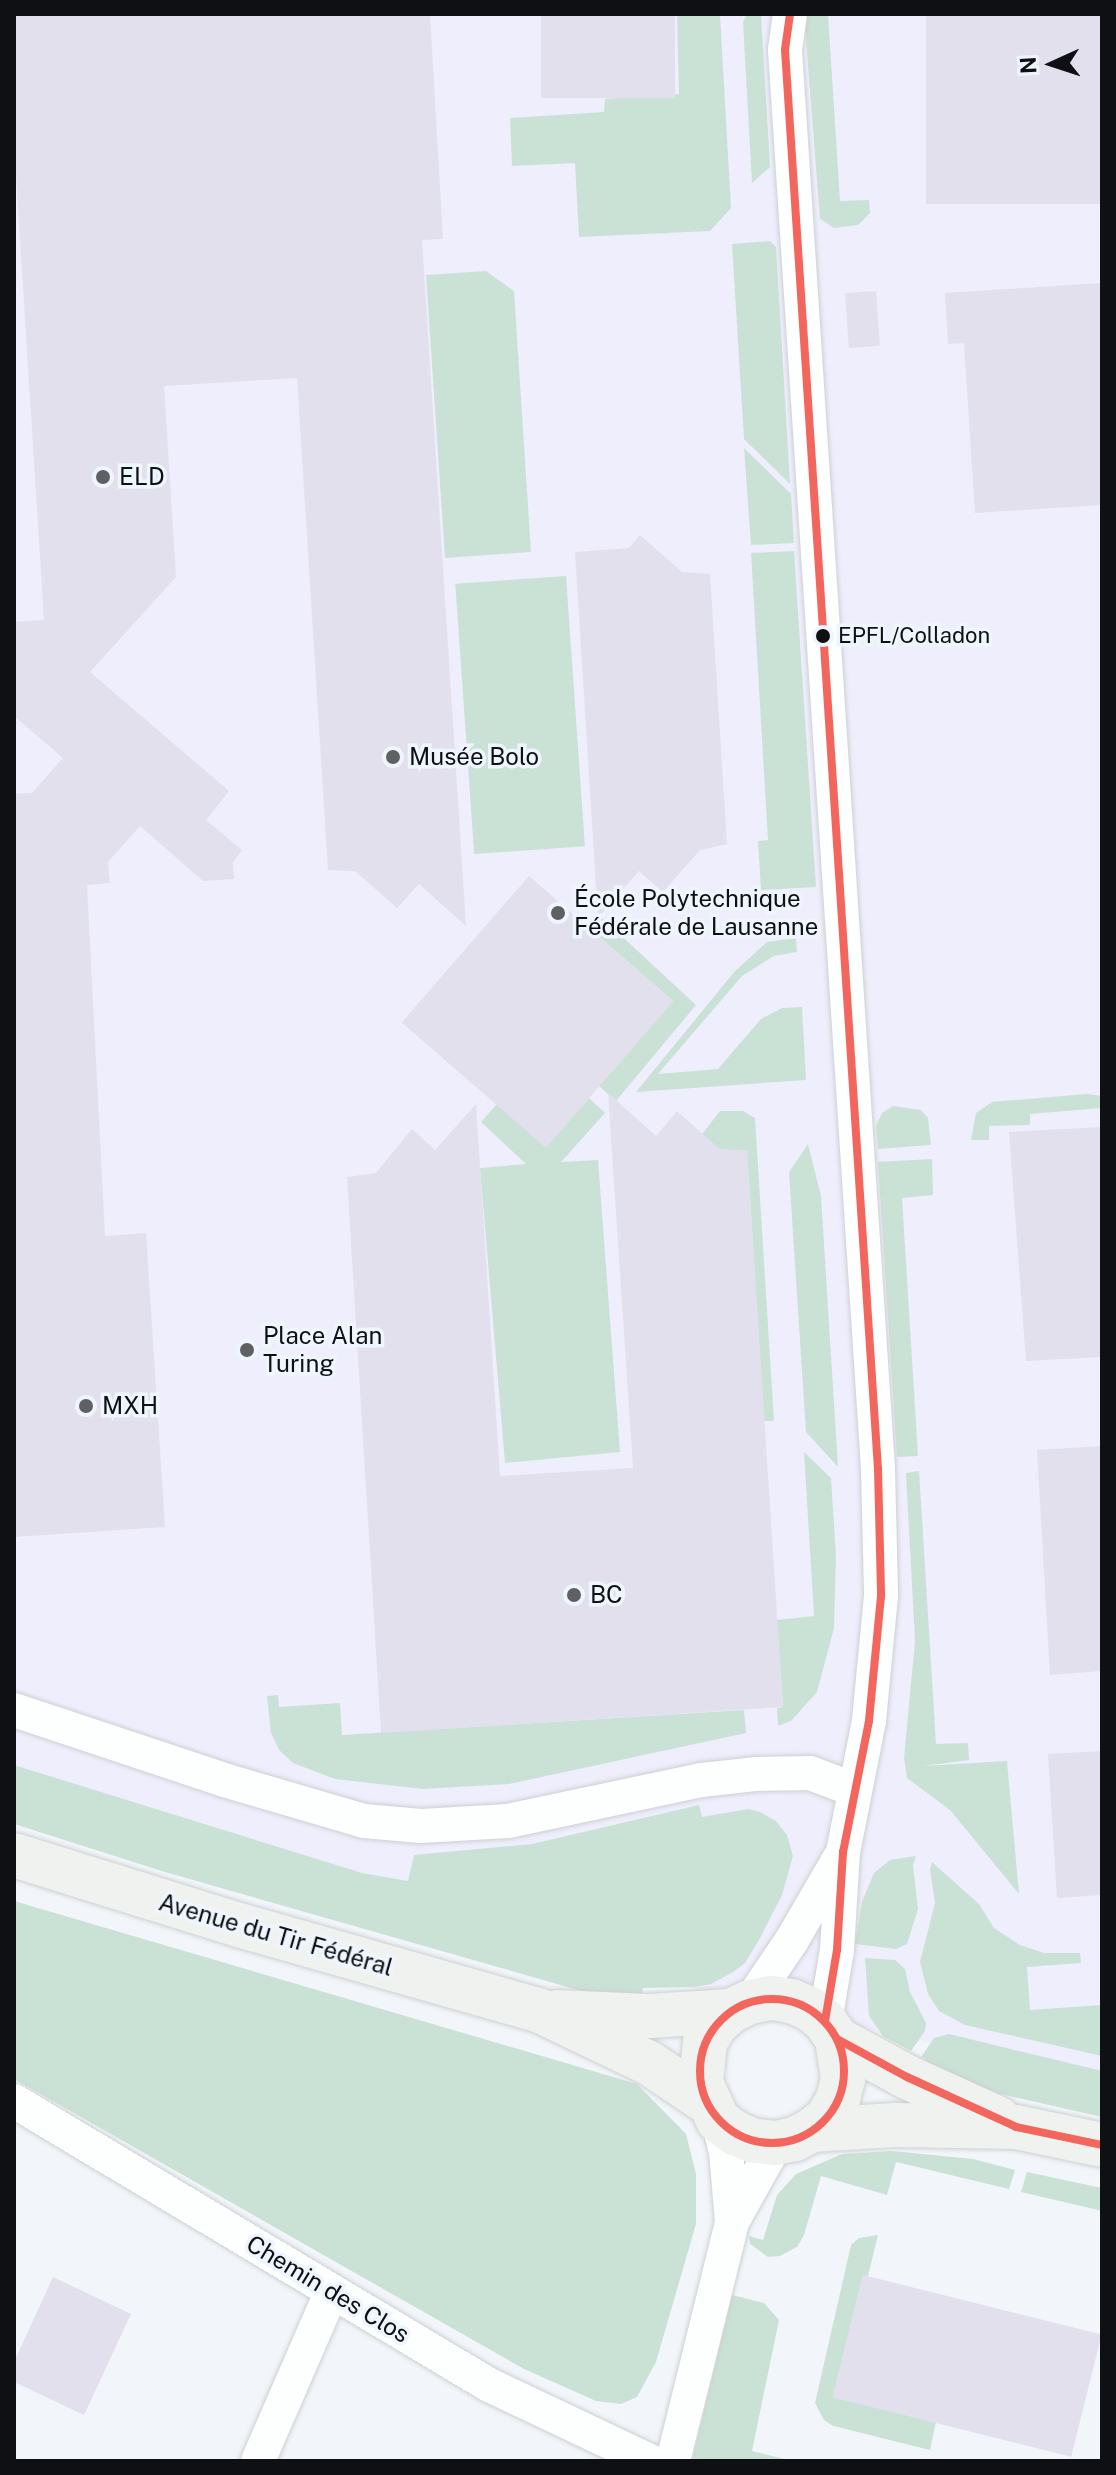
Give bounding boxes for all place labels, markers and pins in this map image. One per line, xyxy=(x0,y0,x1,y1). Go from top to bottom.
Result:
place label: ELD xyxy=(119,463,165,491)
marker: ELD xyxy=(94,468,112,486)
place label: EPFL/Colladon xyxy=(838,623,990,649)
marker: EPFL/Colladon xyxy=(815,628,831,644)
place label: Musée Bolo xyxy=(409,743,539,771)
marker: Musée Bolo xyxy=(384,748,402,766)
place label: École Polytechnique Fédérale de Lausanne xyxy=(574,885,819,941)
marker: École Polytechnique Fédérale de Lausanne xyxy=(549,904,567,922)
place label: Place Alan Turing xyxy=(263,1322,382,1378)
marker: Place Alan Turing xyxy=(238,1341,256,1359)
place label: MXH xyxy=(102,1392,158,1420)
marker: MXH xyxy=(77,1397,95,1415)
place label: BC xyxy=(590,1581,623,1609)
marker: BC xyxy=(565,1586,583,1604)

